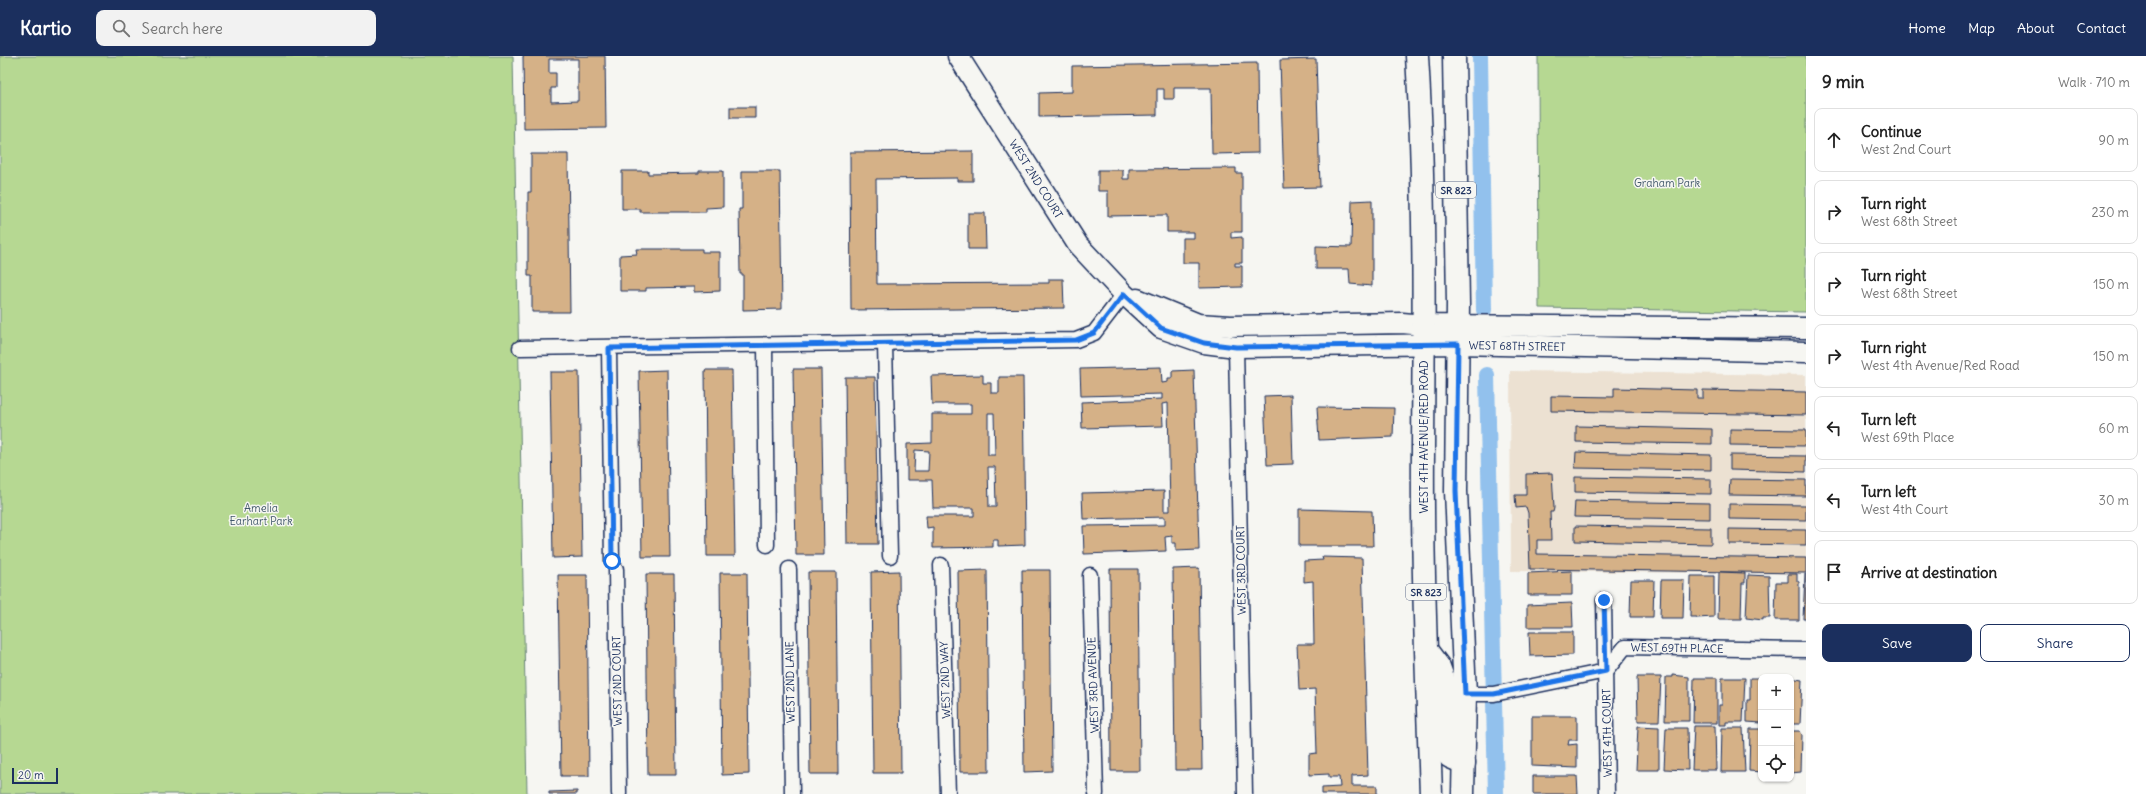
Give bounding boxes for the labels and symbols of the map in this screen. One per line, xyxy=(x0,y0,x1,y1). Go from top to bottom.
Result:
street label: WEST 2ND COURT xyxy=(1006,137,1066,221)
park label: Graham Park xyxy=(1634,176,1700,190)
road number: SR 823 xyxy=(1436,182,1476,198)
street label: WEST 68TH STREET xyxy=(1468,338,1566,354)
street label: WEST 4TH AVENUE/RED ROAD xyxy=(1417,360,1431,514)
park label: Amelia Earhart Park xyxy=(229,501,293,528)
street label: WEST 3RD COURT xyxy=(1233,525,1249,615)
route start xyxy=(603,552,621,570)
road number: SR 823 xyxy=(1406,584,1446,600)
route end xyxy=(1595,591,1613,609)
street label: WEST 2ND COURT xyxy=(609,635,625,726)
street label: WEST 3RD AVENUE xyxy=(1084,637,1102,733)
street label: WEST 69TH PLACE xyxy=(1630,640,1724,656)
street label: WEST 2ND LANE xyxy=(782,641,798,723)
street label: WEST 2ND WAY xyxy=(937,641,953,719)
street label: WEST 4TH COURT xyxy=(1599,688,1615,778)
scale bar xyxy=(12,766,58,785)

